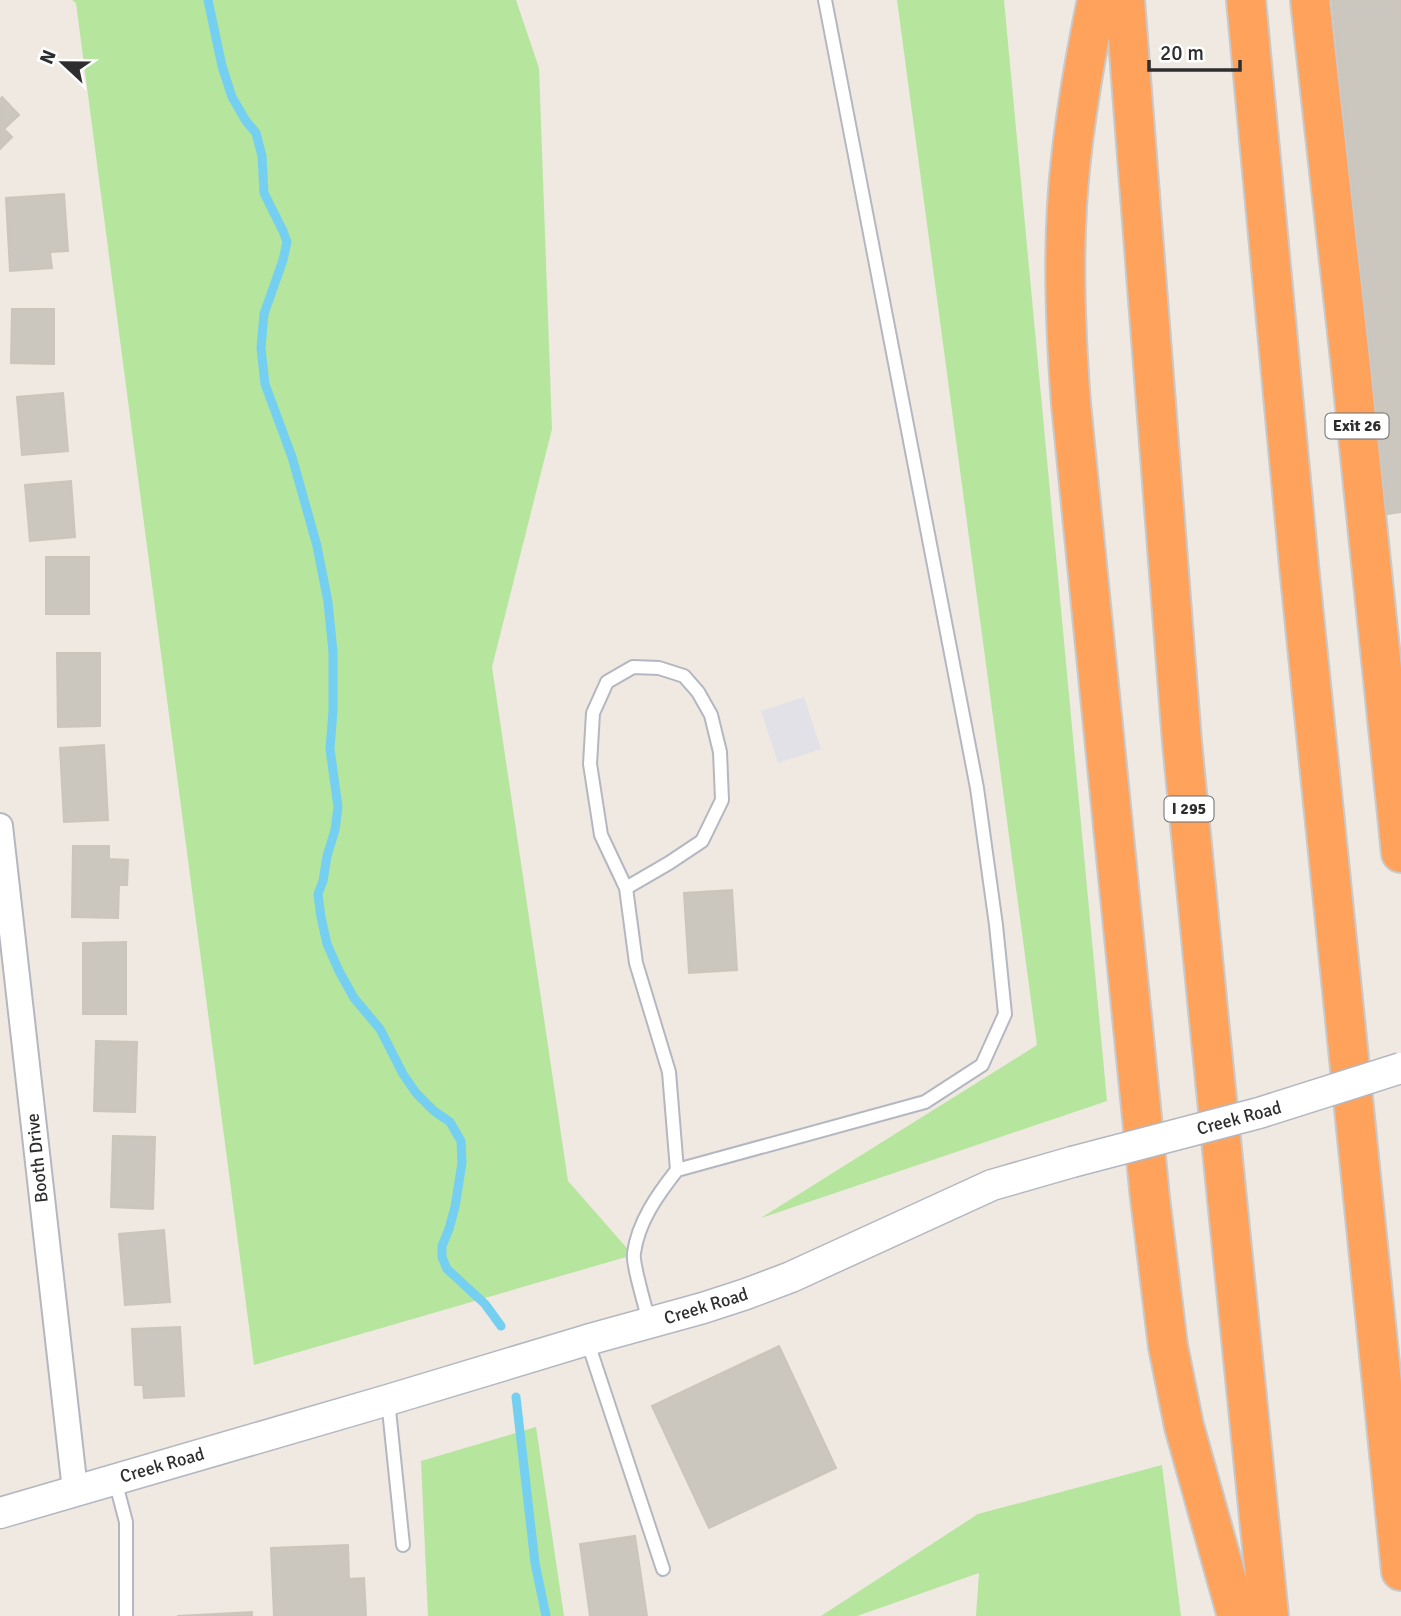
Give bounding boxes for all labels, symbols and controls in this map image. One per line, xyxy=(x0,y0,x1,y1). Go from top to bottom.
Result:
north arrow xyxy=(28,28,98,98)
scale bar xyxy=(1149,28,1240,72)
text: 20 m xyxy=(1160,40,1204,66)
text: N xyxy=(35,46,62,68)
road number: Exit 26 xyxy=(1326,414,1388,438)
road number: I 295 xyxy=(1164,796,1214,822)
street label: Creek Road xyxy=(1194,1096,1284,1140)
street label: Booth Drive xyxy=(21,1112,53,1204)
street label: Creek Road xyxy=(661,1283,751,1329)
street label: Creek Road xyxy=(117,1442,207,1488)

